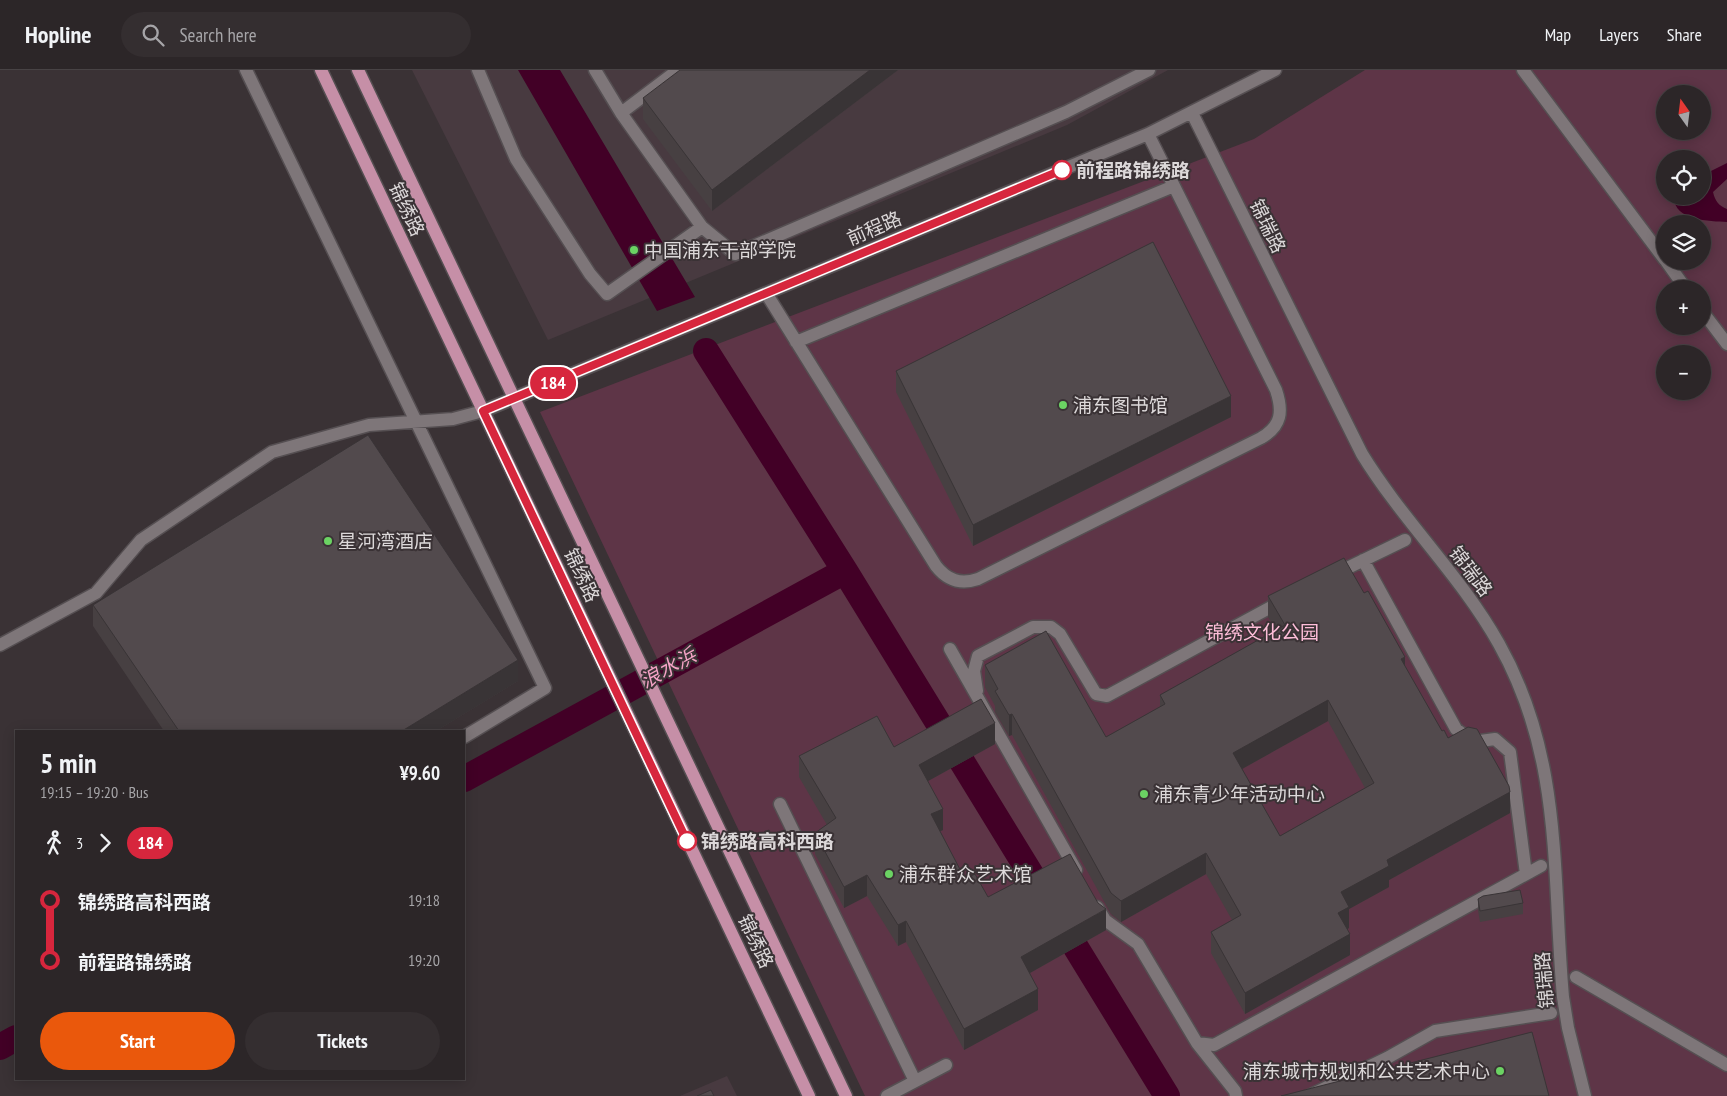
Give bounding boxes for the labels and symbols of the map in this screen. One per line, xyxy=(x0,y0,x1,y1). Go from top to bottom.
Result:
north arrow xyxy=(1656,85,1711,140)
place label: 前程路锦绣路 xyxy=(1076,158,1190,182)
marker: 前程路锦绣路 xyxy=(1052,160,1072,180)
street label: 锦绣路 xyxy=(384,178,430,240)
street label: 锦瑞路 xyxy=(1245,195,1291,257)
street label: 前程路 xyxy=(843,206,905,250)
place label: 中国浦东干部学院 xyxy=(644,238,796,262)
marker: 中国浦东干部学院 xyxy=(628,244,640,256)
line badge: 184 xyxy=(524,367,582,399)
place label: 浦东图书馆 xyxy=(1073,393,1168,417)
marker: 浦东图书馆 xyxy=(1057,399,1069,411)
place label: 星河湾酒店 xyxy=(338,529,433,553)
marker: 星河湾酒店 xyxy=(322,535,334,547)
street label: 锦瑞路 xyxy=(1444,541,1498,601)
street label: 锦绣路 xyxy=(559,544,605,606)
park label: 锦绣文化公园 xyxy=(1205,620,1319,644)
water label: 浪水浜 xyxy=(635,641,702,694)
place label: 浦东青少年活动中心 xyxy=(1154,782,1325,806)
marker: 浦东青少年活动中心 xyxy=(1138,788,1150,800)
place label: 锦绣路高科西路 xyxy=(701,829,834,853)
marker: 锦绣路高科西路 xyxy=(677,831,697,851)
place label: 浦东群众艺术馆 xyxy=(899,862,1032,886)
marker: 浦东群众艺术馆 xyxy=(883,868,895,880)
street label: 锦绣路 xyxy=(733,910,779,972)
street label: 锦瑞路 xyxy=(1530,951,1558,1009)
place label: 浦东城市规划和公共艺术中心 xyxy=(1243,1059,1490,1083)
marker: 浦东城市规划和公共艺术中心 xyxy=(1494,1065,1506,1077)

